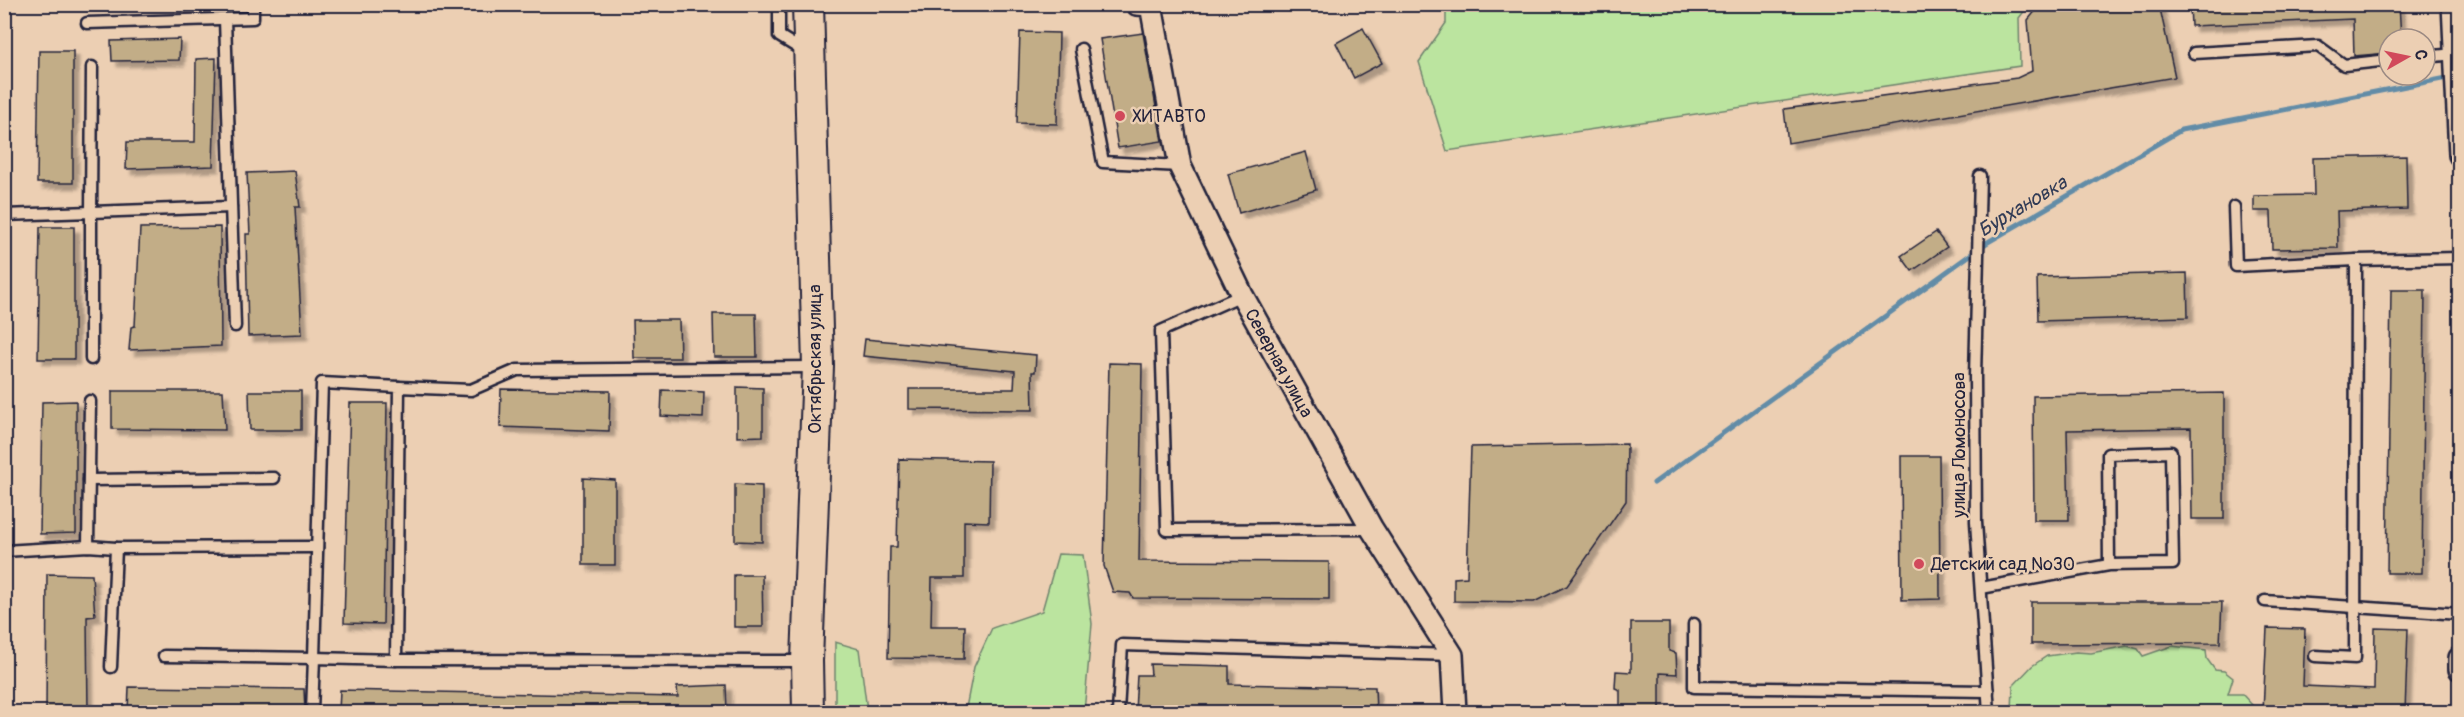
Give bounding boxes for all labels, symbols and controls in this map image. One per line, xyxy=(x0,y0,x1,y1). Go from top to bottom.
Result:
north arrow xyxy=(2377,27,2437,87)
text: С xyxy=(2410,48,2431,61)
place label: ХИТАВТО xyxy=(1132,105,1206,128)
marker: ХИТАВТО xyxy=(1113,109,1127,123)
water label: Бурхановка xyxy=(1973,169,2073,243)
street label: Октябрьская улица xyxy=(804,284,827,434)
street label: Северная улица xyxy=(1239,305,1318,422)
street label: улица Ломоносова xyxy=(1948,372,1971,519)
place label: Детский сад №30 xyxy=(1930,553,2075,576)
marker: Детский сад №30 xyxy=(1912,557,1926,571)

